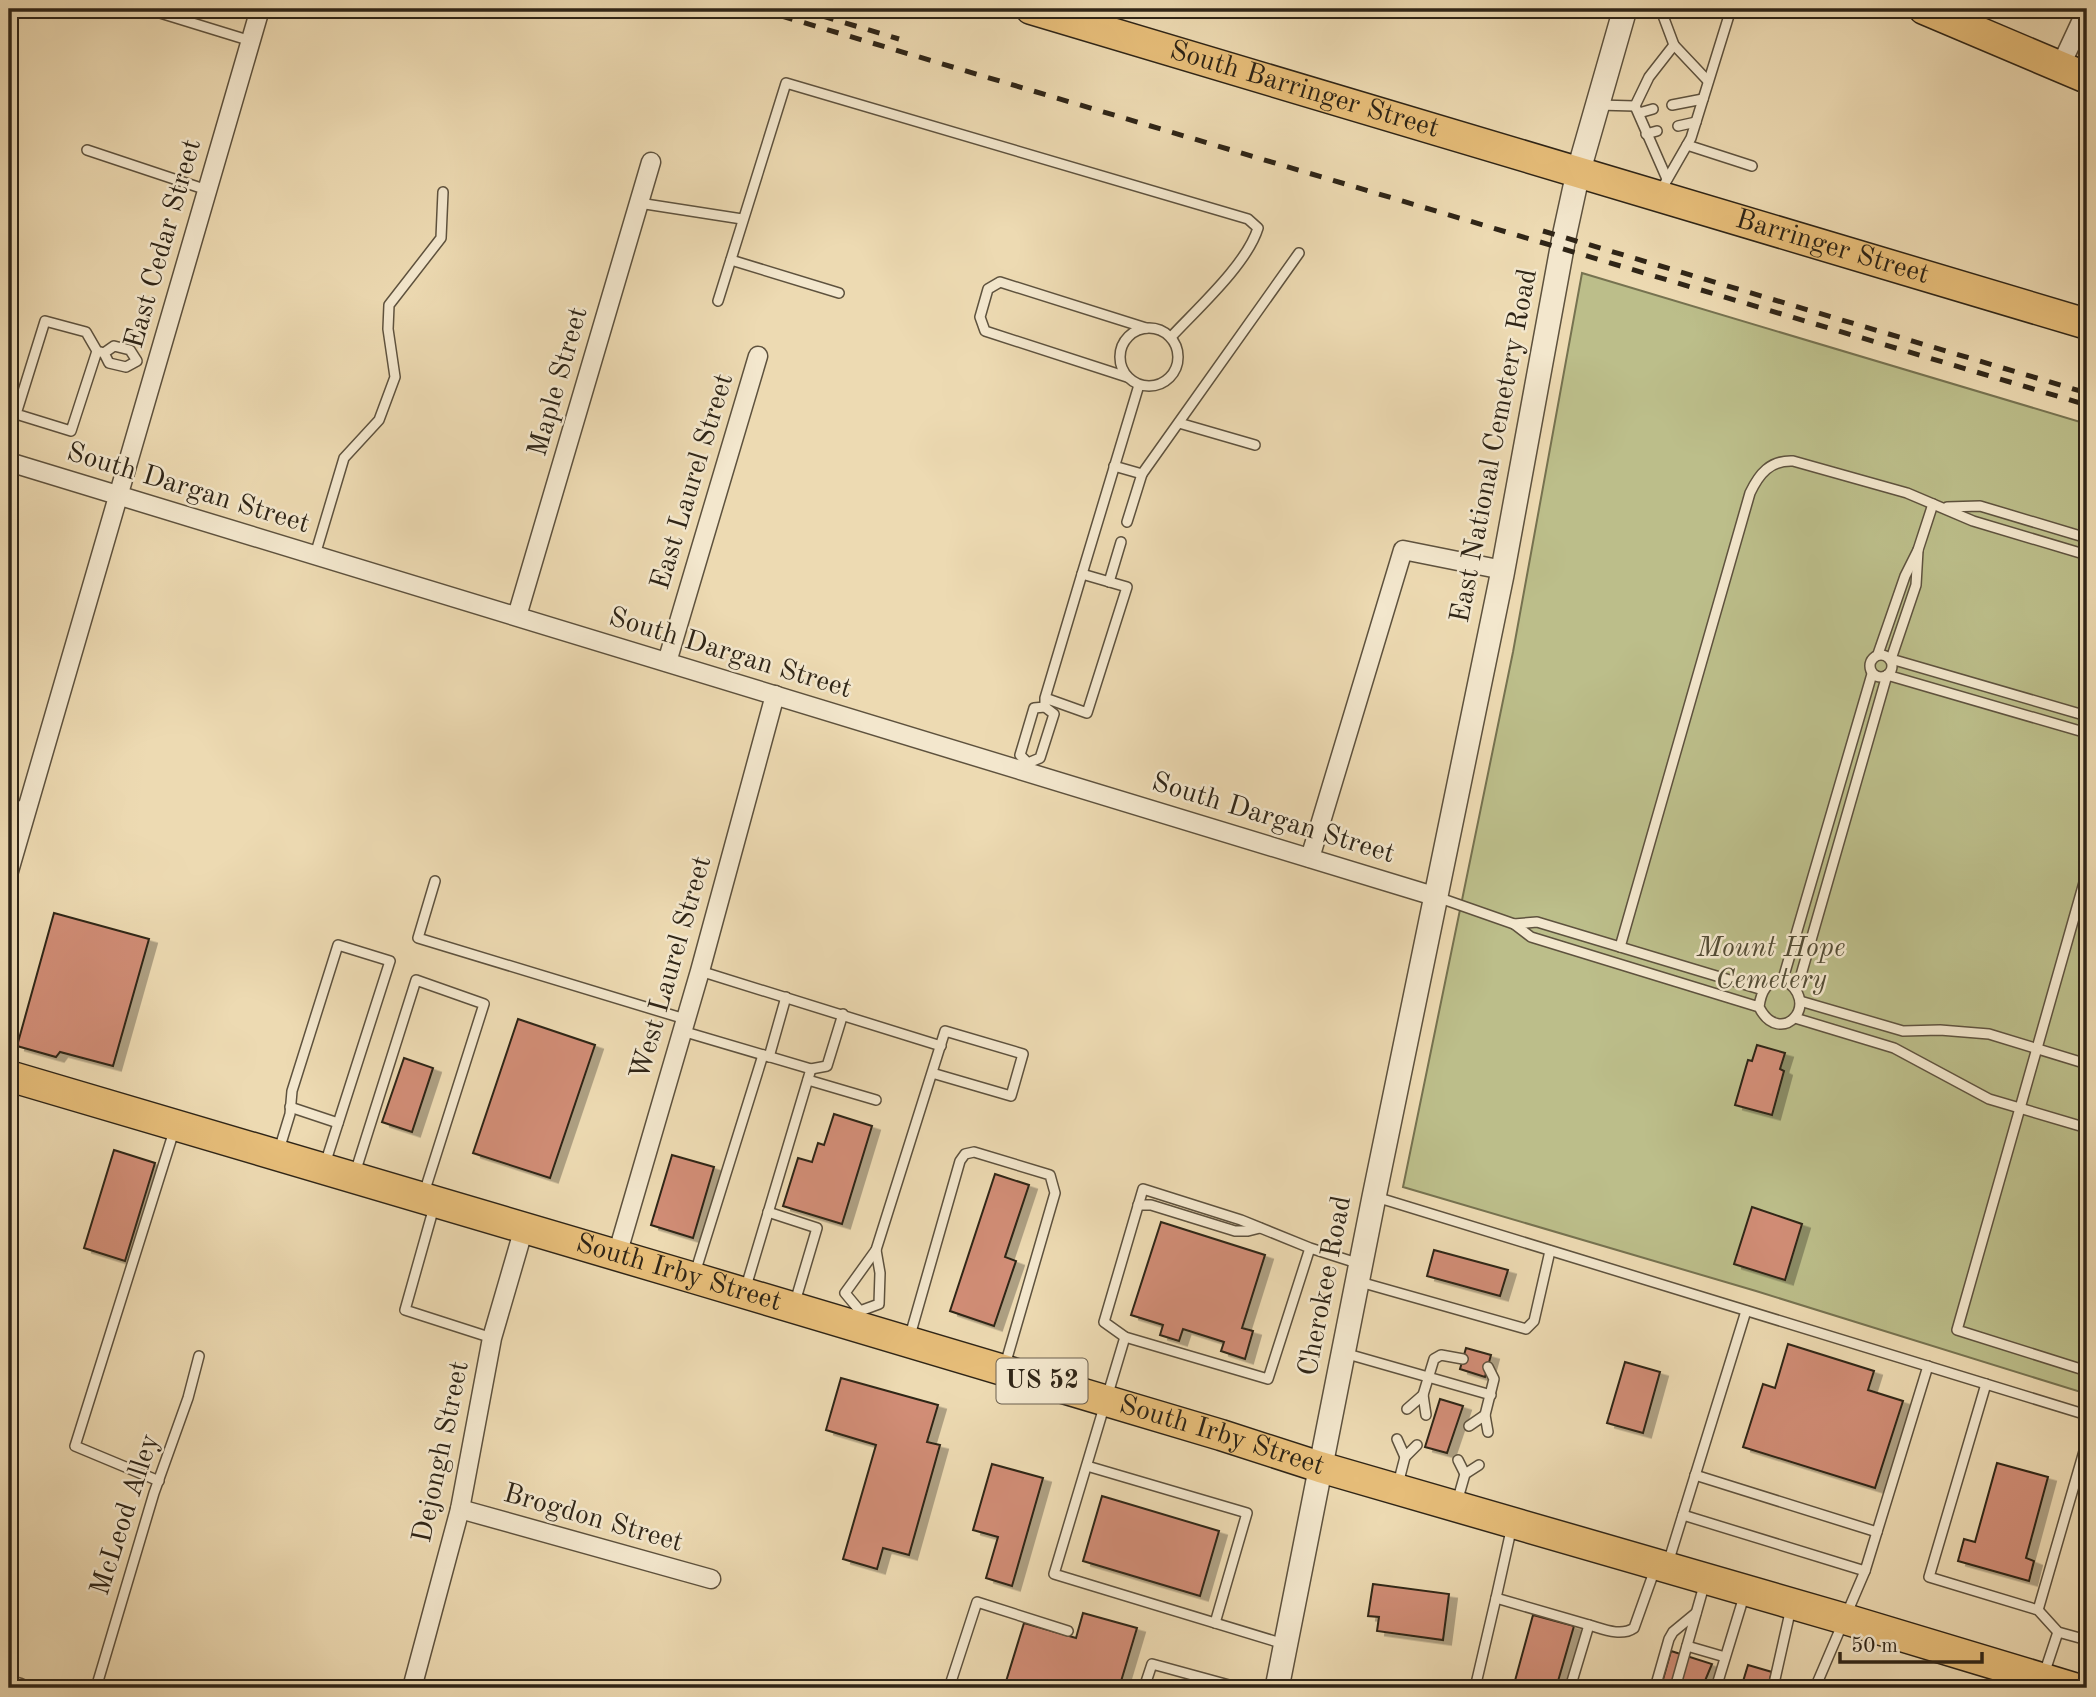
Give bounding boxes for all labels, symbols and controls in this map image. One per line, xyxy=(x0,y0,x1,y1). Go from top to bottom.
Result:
street label: South Barringer Street xyxy=(1166,37,1442,144)
street label: East Cedar Street xyxy=(121,136,207,352)
street label: Barringer Street xyxy=(1732,206,1932,290)
street label: East National Cemetery Road xyxy=(1447,267,1543,625)
street label: Maple Street xyxy=(524,304,594,460)
street label: East Laurel Street xyxy=(647,371,739,593)
street label: South Dargan Street xyxy=(63,439,313,539)
street label: South Dargan Street xyxy=(605,604,855,704)
street label: South Dargan Street xyxy=(1148,769,1398,869)
street label: West Laurel Street xyxy=(627,853,717,1083)
park label: Mount Hope Cemetery xyxy=(1696,935,1845,995)
street label: Cherokee Road xyxy=(1295,1194,1357,1378)
street label: South Irby Street xyxy=(572,1230,785,1317)
road number: US 52 xyxy=(996,1358,1088,1404)
street label: Dejongh Street xyxy=(409,1359,475,1545)
street label: South Irby Street xyxy=(1116,1391,1328,1481)
street label: McLeod Alley xyxy=(87,1431,165,1599)
street label: Brogdon Street xyxy=(500,1480,686,1558)
scale bar xyxy=(1840,1620,1982,1664)
text: 50 m xyxy=(1851,1636,1898,1657)

